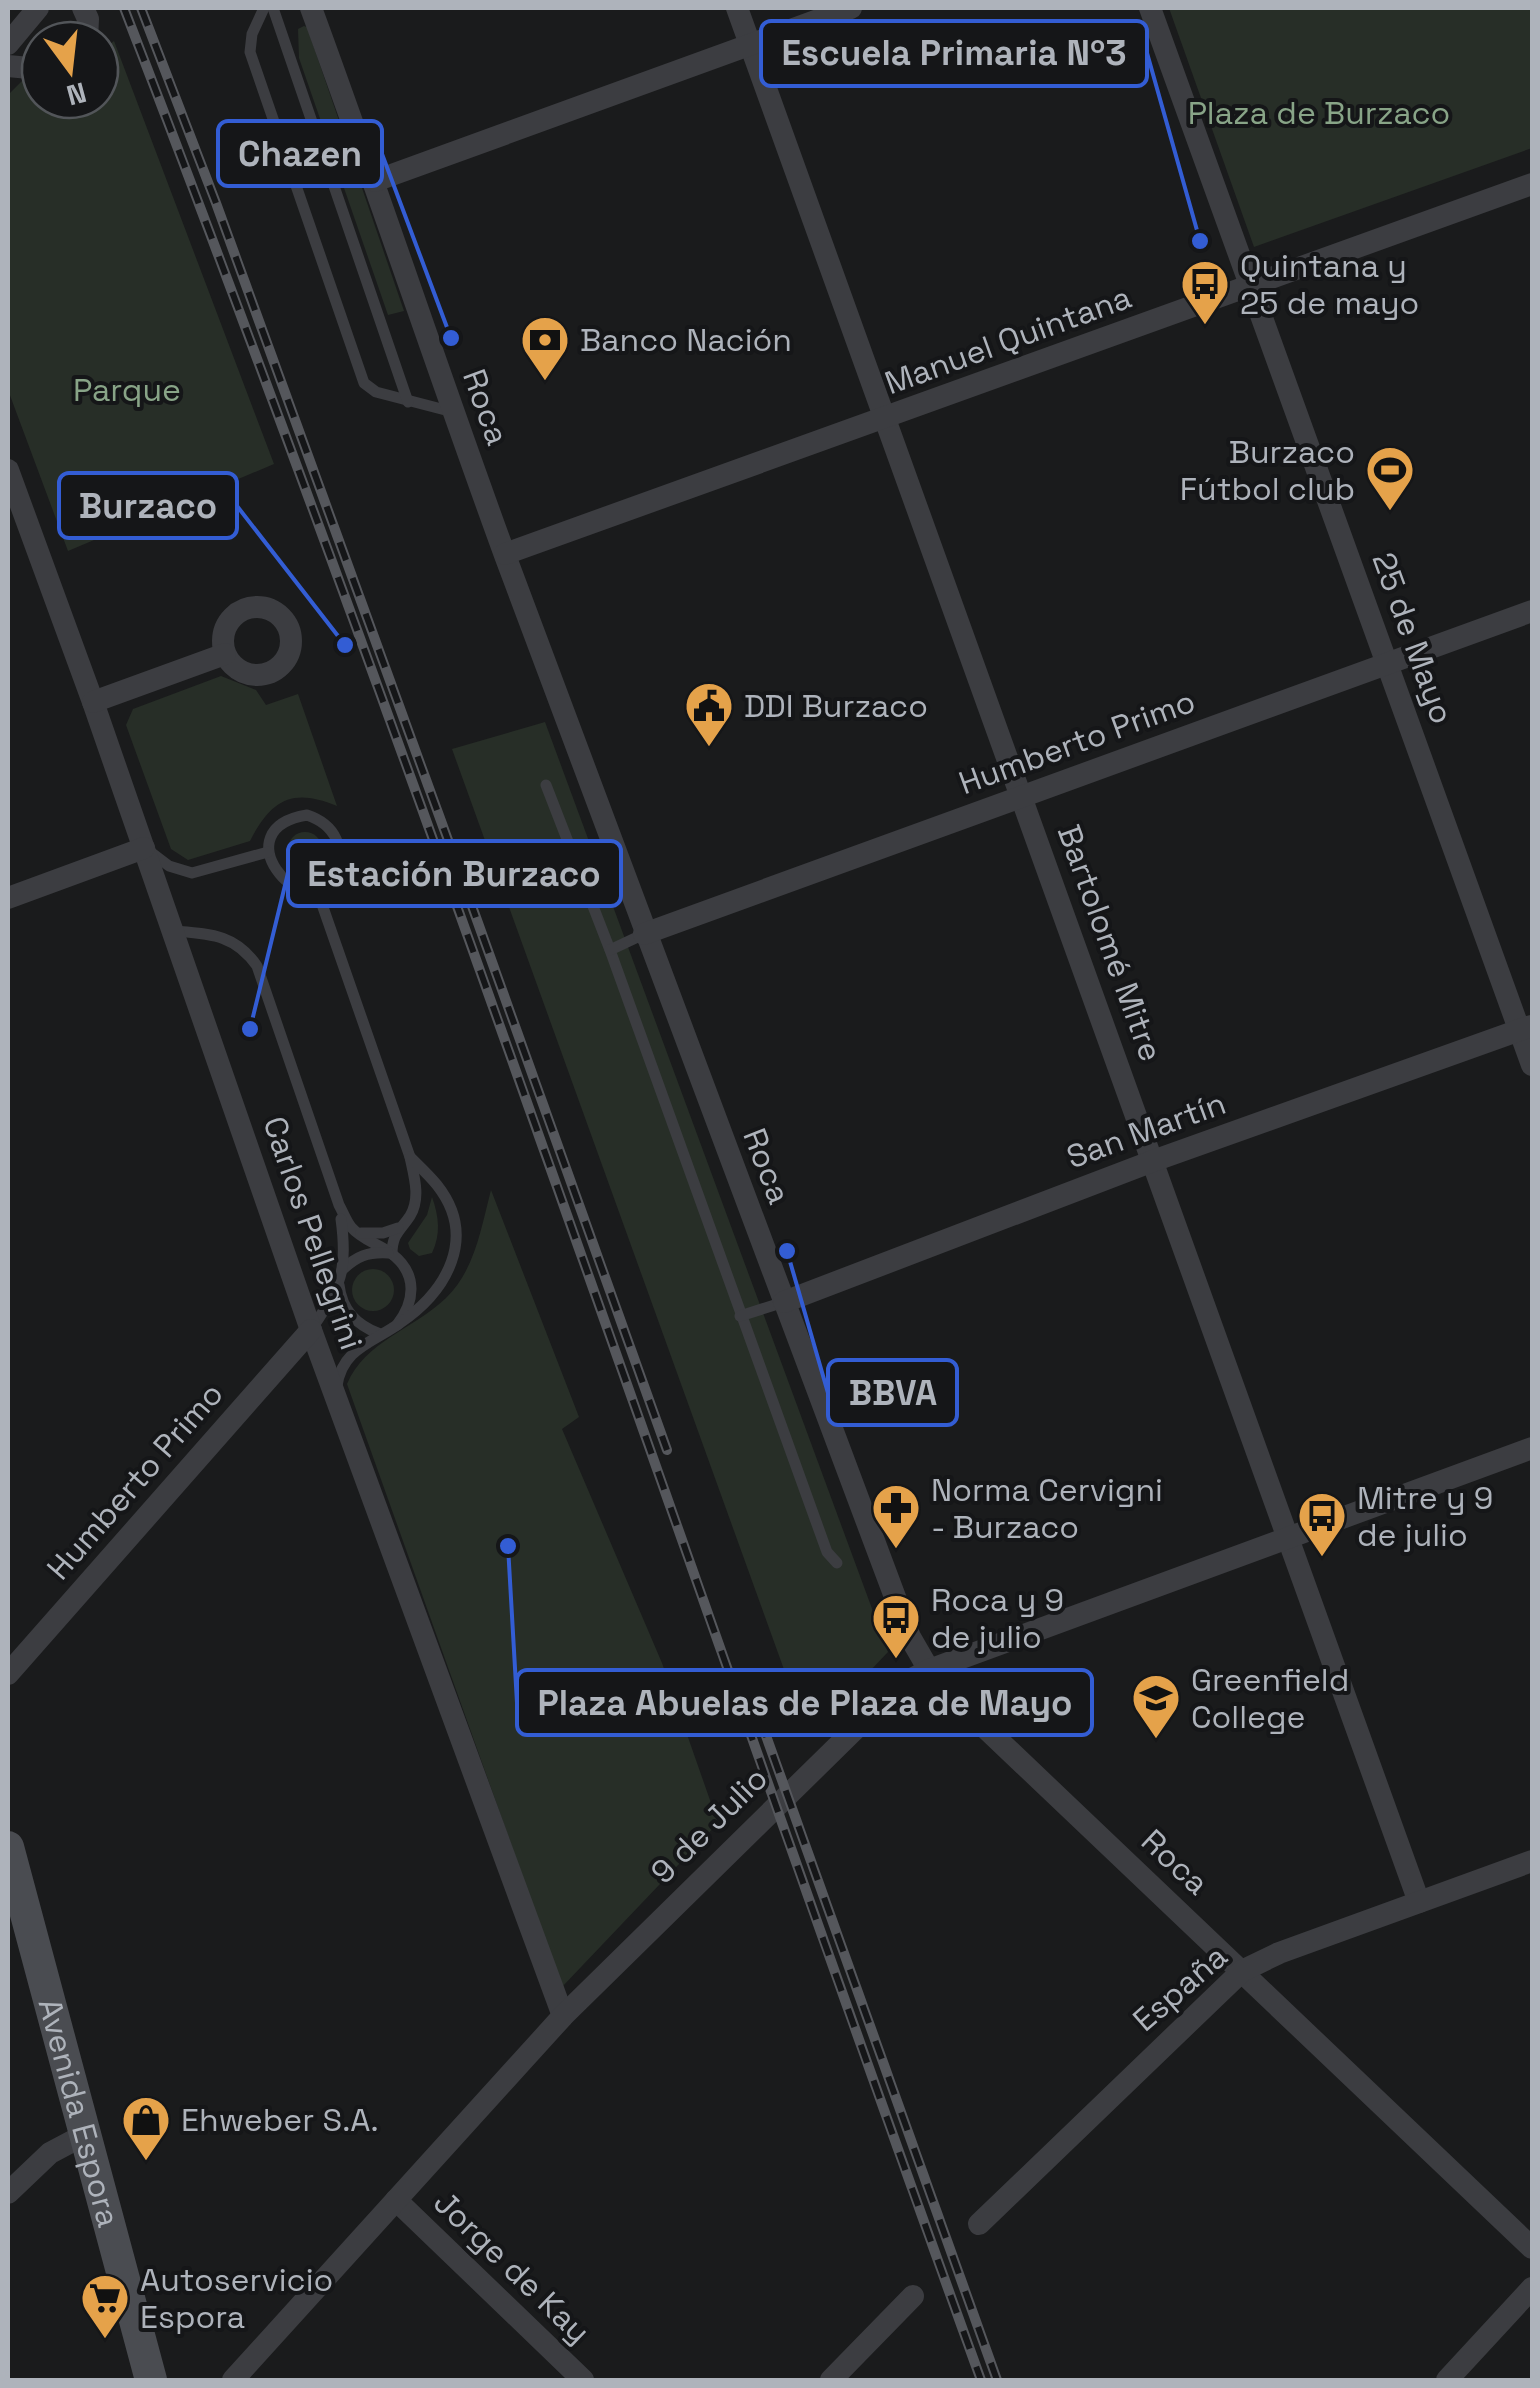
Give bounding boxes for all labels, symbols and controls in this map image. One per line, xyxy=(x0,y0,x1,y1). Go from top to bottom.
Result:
north arrow xyxy=(20,20,120,120)
callout: Escuela Primaria Nº3 xyxy=(761,21,1147,86)
text: Escuela Primaria Nº3 xyxy=(781,31,1127,75)
text: N xyxy=(63,74,90,114)
park label: Plaza de Burzaco xyxy=(1188,93,1450,133)
callout: Chazen xyxy=(218,121,382,186)
text: Chazen xyxy=(238,132,362,176)
place label: Quintana y 25 de mayo xyxy=(1240,246,1419,323)
bus stop icon: Quintana y 25 de mayo xyxy=(1179,258,1231,326)
street label: Manuel Quintana xyxy=(879,277,1137,403)
bank icon: Banco Nación xyxy=(519,314,571,382)
place label: Banco Nación xyxy=(580,320,792,360)
street label: Roca xyxy=(454,364,518,450)
park label: Parque xyxy=(73,370,181,410)
place label: Burzaco Fútbol club xyxy=(1180,432,1355,509)
sports icon: Burzaco Fútbol club xyxy=(1364,444,1416,512)
callout: Burzaco xyxy=(59,473,237,538)
text: Burzaco xyxy=(79,484,217,528)
street label: 25 de Mayo xyxy=(1364,547,1462,729)
public building icon: DDI Burzaco xyxy=(683,680,735,748)
street label: Humberto Primo xyxy=(953,681,1201,803)
place label: DDI Burzaco xyxy=(744,686,928,726)
street label: Bartolomé Mitre xyxy=(1049,819,1171,1067)
callout: Estación Burzaco xyxy=(288,841,621,906)
text: Estación Burzaco xyxy=(307,852,601,896)
street label: San Martín xyxy=(1061,1083,1231,1177)
street label: Carlos Pellegrini xyxy=(254,1111,372,1355)
street label: Roca xyxy=(734,1123,800,1209)
callout: BBVA xyxy=(828,1360,957,1425)
text: BBVA xyxy=(849,1371,937,1415)
street label: Humberto Primo xyxy=(38,1374,232,1588)
place label: Norma Cervigni - Burzaco xyxy=(931,1470,1163,1547)
place label: Mitre y 9 de julio xyxy=(1357,1478,1493,1555)
pharmacy icon: Norma Cervigni - Burzaco xyxy=(870,1482,922,1550)
bus stop icon: Mitre y 9 de julio xyxy=(1296,1490,1348,1558)
place label: Roca y 9 de julio xyxy=(931,1580,1064,1657)
bus stop icon: Roca y 9 de julio xyxy=(870,1592,922,1660)
place label: Greenfield College xyxy=(1191,1660,1349,1737)
callout: Plaza Abuelas de Plaza de Mayo xyxy=(517,1670,1092,1735)
school or university icon: Greenfield College xyxy=(1130,1672,1182,1740)
text: Plaza Abuelas de Plaza de Mayo xyxy=(538,1681,1072,1725)
street label: 9 de Julio xyxy=(642,1758,776,1892)
street label: Roca xyxy=(1133,1821,1217,1903)
street label: España xyxy=(1125,1936,1235,2040)
street label: Avenida Espora xyxy=(29,1994,129,2231)
shop icon: Ehweber S.A. xyxy=(120,2094,172,2162)
place label: Ehweber S.A. xyxy=(181,2100,379,2140)
street label: Jorge de Kay xyxy=(425,2182,599,2352)
place label: Autoservicio Espora xyxy=(140,2260,333,2337)
supermarket icon: Autoservicio Espora xyxy=(79,2272,131,2340)

